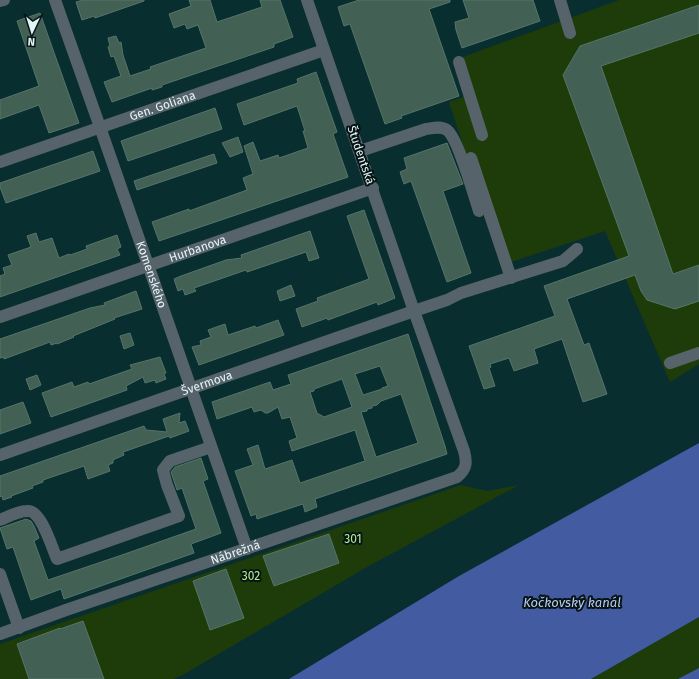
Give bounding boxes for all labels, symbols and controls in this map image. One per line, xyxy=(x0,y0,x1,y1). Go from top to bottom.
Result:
north arrow xyxy=(12,12,52,52)
text: N xyxy=(27,35,35,48)
street label: Gen. Goliana xyxy=(128,88,197,124)
street label: Študentská xyxy=(344,124,379,186)
street label: Hurbanova xyxy=(167,232,228,265)
street label: Komenského xyxy=(133,239,170,310)
street label: Švermova xyxy=(179,368,234,398)
park label: 301 xyxy=(344,532,362,546)
street label: Nábrežná xyxy=(209,538,262,567)
park label: 302 xyxy=(242,569,260,583)
water label: Kočkovský kanál xyxy=(523,595,621,610)

